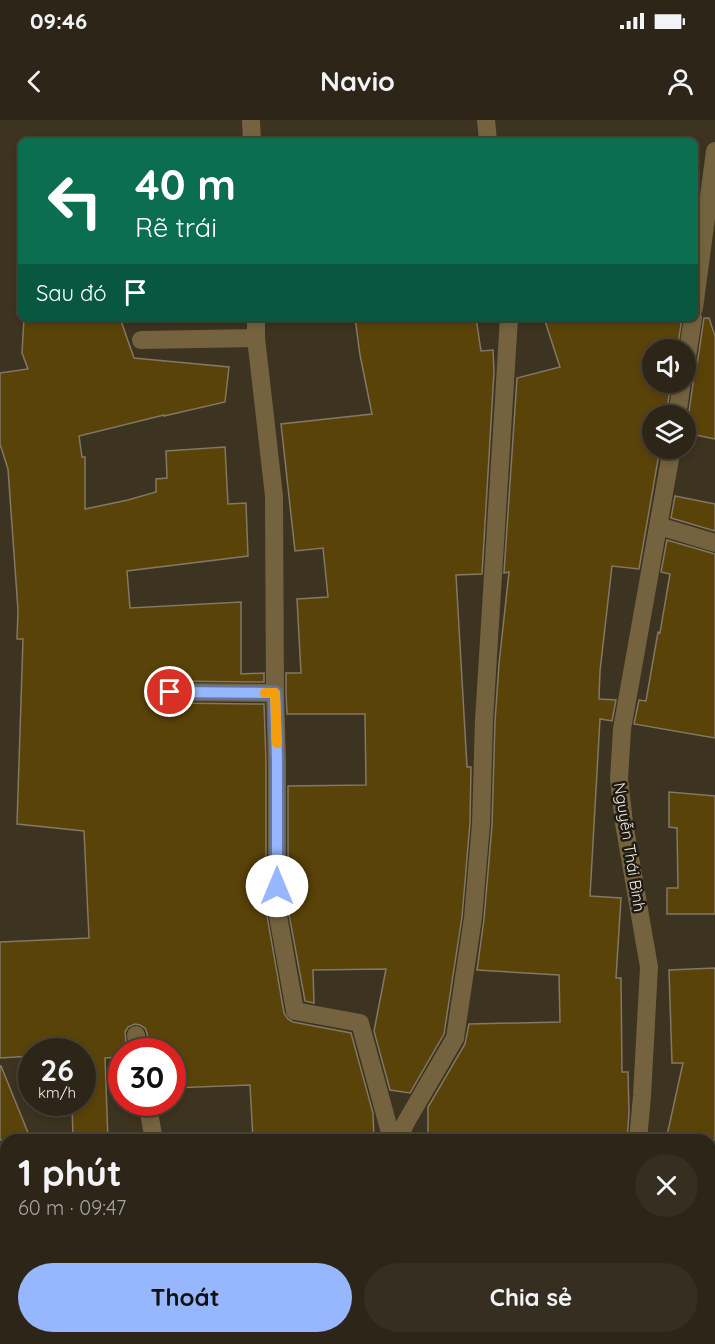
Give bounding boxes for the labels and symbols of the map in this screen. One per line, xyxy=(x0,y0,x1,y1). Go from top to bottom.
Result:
pin xyxy=(144,666,195,717)
street label: Nguyễn Thái Bình xyxy=(610,781,650,913)
position arrow xyxy=(245,854,309,918)
speed limit sign: 30 xyxy=(108,1038,186,1116)

